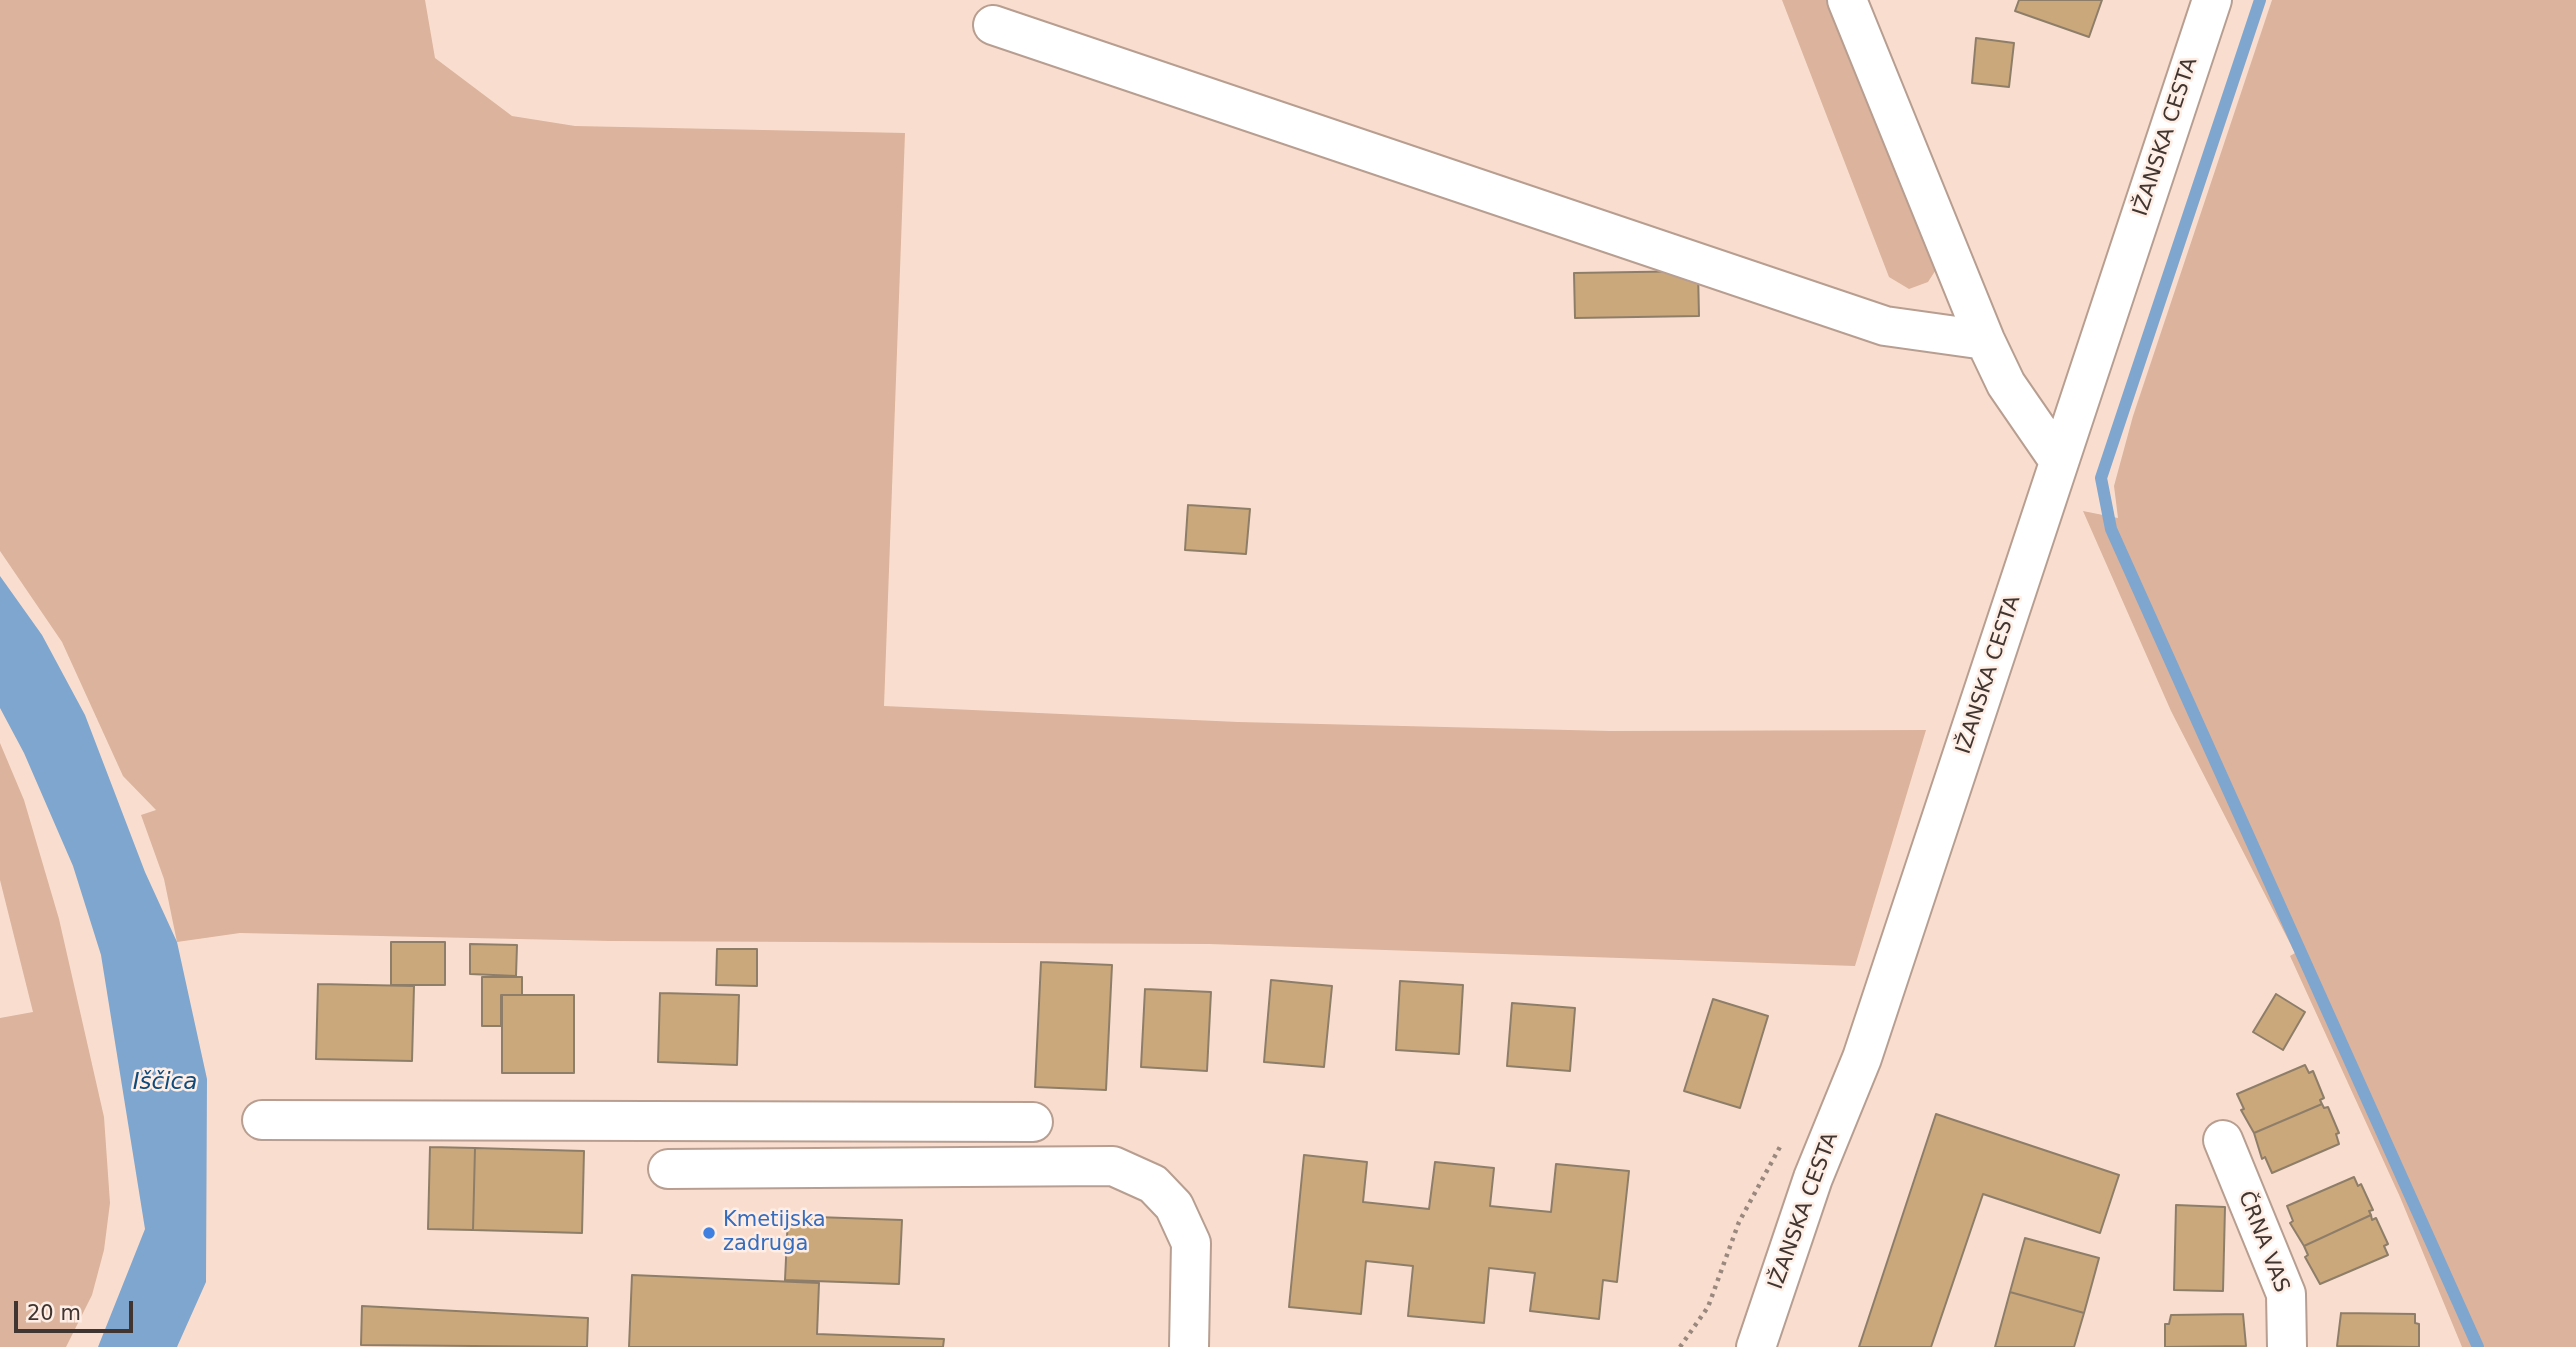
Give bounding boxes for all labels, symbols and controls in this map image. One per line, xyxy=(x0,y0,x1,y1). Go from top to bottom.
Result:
street label: IŽANSKA CESTA xyxy=(2128,55,2204,219)
street label: IŽANSKA CESTA xyxy=(1951,593,2027,757)
water label: Iščica xyxy=(133,1069,197,1097)
street label: IŽANSKA CESTA xyxy=(1764,1129,1844,1293)
street label: ČRNA VAS xyxy=(2232,1188,2294,1296)
place label: Kmetijska zadruga xyxy=(723,1208,826,1258)
marker: Kmetijska zadruga xyxy=(701,1225,717,1241)
scale bar xyxy=(18,1288,136,1332)
text: 20 m xyxy=(27,1301,81,1325)

